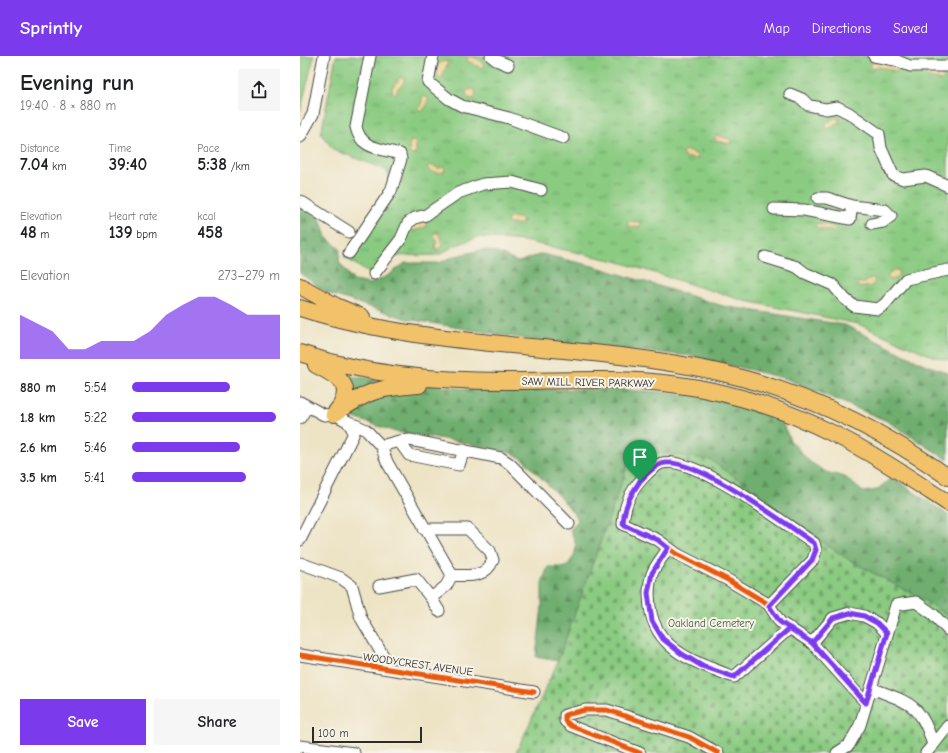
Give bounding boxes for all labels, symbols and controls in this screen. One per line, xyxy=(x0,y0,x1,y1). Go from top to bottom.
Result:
text: Sprintly xyxy=(20,17,82,39)
text: Map xyxy=(763,20,790,37)
text: Directions xyxy=(812,20,871,37)
text: Saved xyxy=(893,20,928,37)
button: share xyxy=(238,69,280,111)
text: Evening run xyxy=(20,70,134,96)
text: 19:40 · 8 × 880 m xyxy=(20,98,116,113)
text: Distance xyxy=(20,142,59,155)
text: Time xyxy=(109,142,132,155)
text: Pace xyxy=(197,142,220,155)
text: 7.04 xyxy=(20,155,48,174)
text: 39:40 xyxy=(109,155,147,174)
text: 5:38 xyxy=(197,155,227,174)
text: km xyxy=(48,160,67,173)
text: /km xyxy=(227,160,250,173)
text: Elevation xyxy=(20,210,62,223)
text: Heart rate xyxy=(109,210,157,223)
text: kcal xyxy=(197,210,216,223)
text: 48 xyxy=(20,223,37,242)
text: 139 xyxy=(109,223,133,242)
text: 458 xyxy=(197,223,223,242)
text: m xyxy=(37,228,49,241)
text: bpm xyxy=(133,228,157,241)
text: Elevation xyxy=(20,268,70,283)
text: 273–279 m xyxy=(218,268,280,283)
street label: SAW MILL RIVER PARKWAY xyxy=(521,375,655,390)
text: 880 m xyxy=(20,380,56,395)
text: 5:54 xyxy=(84,380,107,395)
text: 1.8 km xyxy=(20,410,55,425)
text: 5:22 xyxy=(84,410,107,425)
text: 2.6 km xyxy=(20,440,57,455)
text: 5:46 xyxy=(84,440,107,455)
pin xyxy=(623,440,657,481)
icon: arrive xyxy=(629,446,651,468)
text: 3.5 km xyxy=(20,470,57,485)
text: 5:41 xyxy=(84,470,105,485)
park label: Oakland Cemetery xyxy=(668,617,754,630)
street label: WOODYCREST AVENUE xyxy=(362,650,474,679)
button: Save xyxy=(20,699,146,745)
button: Share xyxy=(154,699,280,745)
scale bar xyxy=(312,725,422,744)
text: 100 m xyxy=(318,727,349,740)

